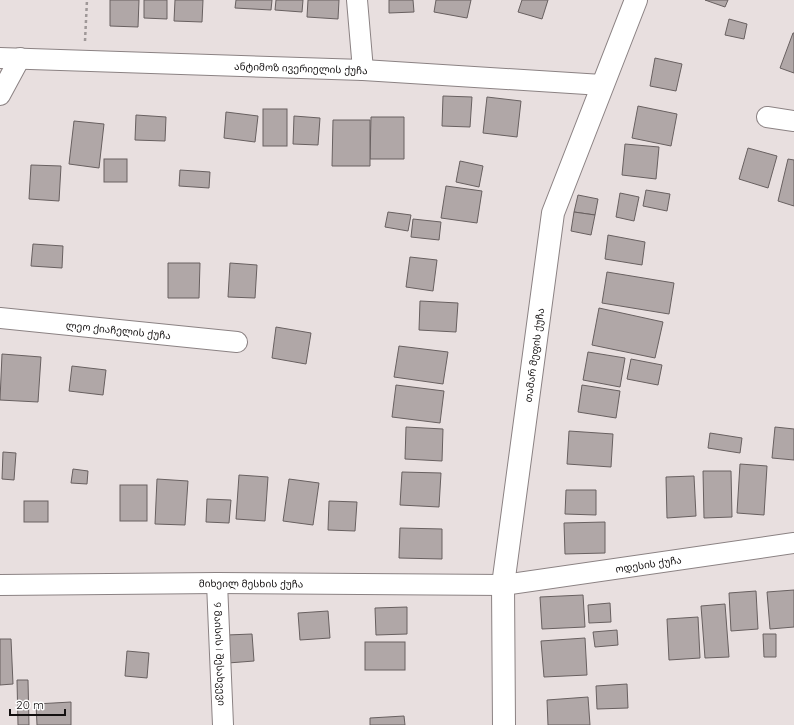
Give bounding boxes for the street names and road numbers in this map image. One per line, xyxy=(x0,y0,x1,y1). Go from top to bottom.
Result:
street label: ანტიმოზ ივერიელის ქუჩა xyxy=(234,59,368,77)
street label: თამარ მეფის ქუჩა xyxy=(521,307,547,403)
street label: ლეო ქიაჩელის ქუჩა xyxy=(65,318,171,342)
street label: ოდესის ქუჩა xyxy=(615,553,682,575)
street label: მიხეილ მესხის ქუჩა xyxy=(199,576,303,590)
street label: 9 მაისის I შესახვევი xyxy=(211,602,229,706)

